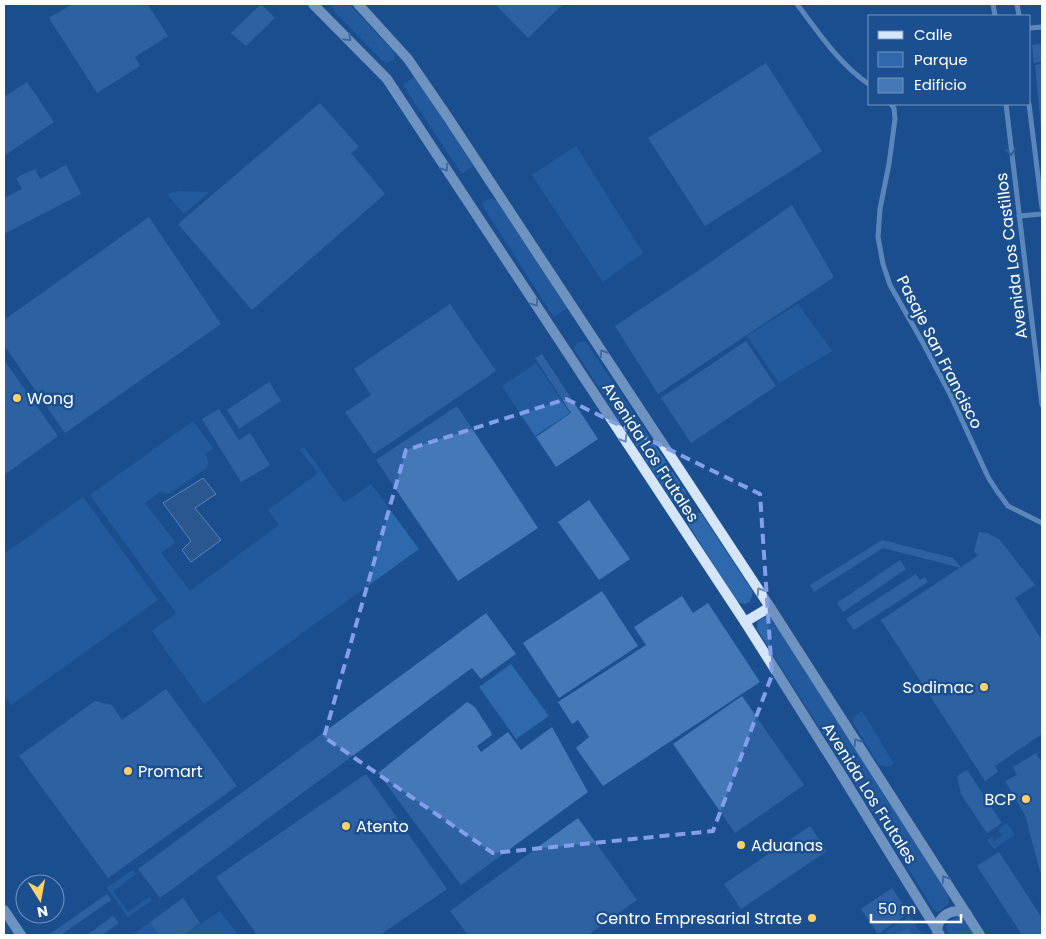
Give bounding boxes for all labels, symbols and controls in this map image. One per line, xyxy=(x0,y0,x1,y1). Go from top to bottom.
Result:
legend xyxy=(868,15,1031,105)
text: Calle xyxy=(914,24,952,45)
one-way arrow xyxy=(342,33,351,42)
text: Parque xyxy=(914,49,967,70)
text: Edificio xyxy=(914,74,967,95)
one-way arrow xyxy=(1006,148,1016,156)
one-way arrow xyxy=(439,162,448,171)
street label: Avenida Los Castillos xyxy=(990,172,1033,340)
street label: Pasaje San Francisco xyxy=(891,272,988,433)
one-way arrow xyxy=(529,297,538,307)
one-way arrow xyxy=(600,349,609,358)
street label: Avenida Los Frutales xyxy=(597,378,705,527)
place label: Wong xyxy=(27,387,74,410)
marker: Wong xyxy=(11,392,23,404)
one-way arrow xyxy=(618,433,627,443)
one-way arrow xyxy=(756,587,766,596)
place label: Sodimac xyxy=(903,676,974,699)
marker: Sodimac xyxy=(978,681,990,693)
street label: Avenida Los Frutales xyxy=(817,718,922,868)
one-way arrow xyxy=(854,739,863,748)
place label: Promart xyxy=(138,760,203,783)
marker: Promart xyxy=(122,765,134,777)
place label: BCP xyxy=(985,788,1016,811)
marker: BCP xyxy=(1020,793,1032,805)
place label: Atento xyxy=(356,815,409,838)
marker: Atento xyxy=(340,820,352,832)
place label: Aduanas xyxy=(751,834,823,857)
marker: Aduanas xyxy=(735,839,747,851)
north arrow xyxy=(15,874,65,924)
one-way arrow xyxy=(942,875,951,885)
scale bar xyxy=(871,892,961,924)
text: 50 m xyxy=(878,898,916,919)
text: N xyxy=(35,901,50,923)
place label: Centro Empresarial Strate xyxy=(596,907,802,930)
marker: Centro Empresarial Strate xyxy=(806,912,818,924)

